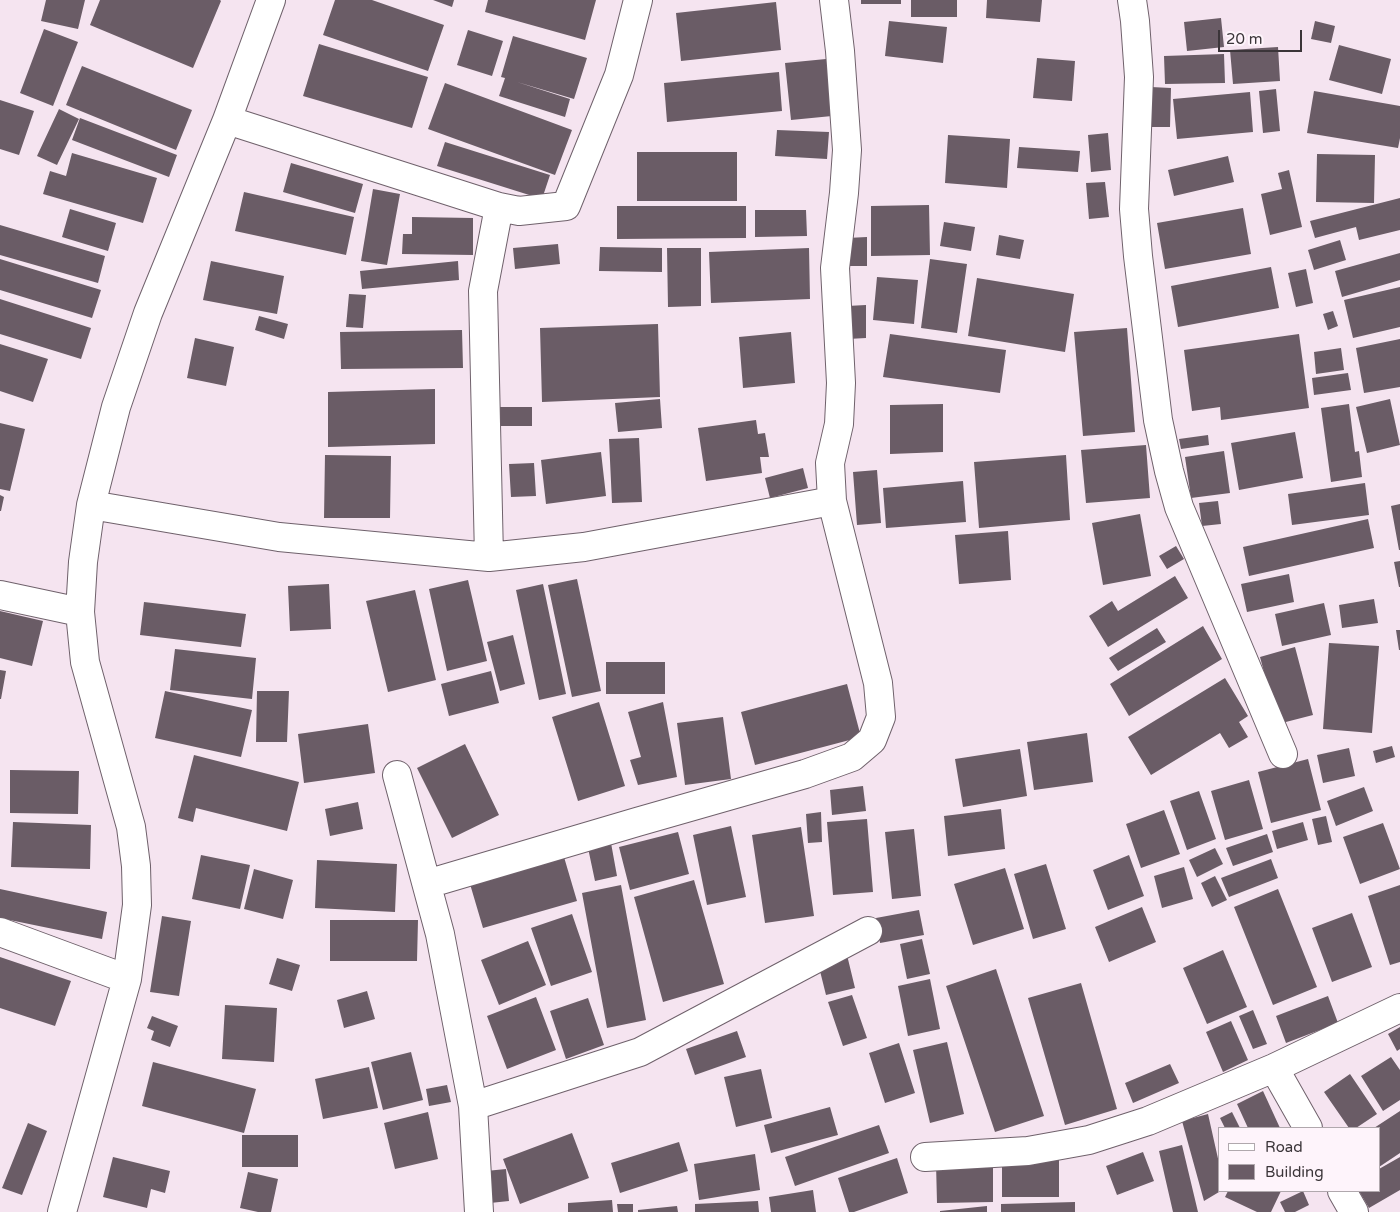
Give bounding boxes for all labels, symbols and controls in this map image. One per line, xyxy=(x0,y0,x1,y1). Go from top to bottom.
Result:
scale bar xyxy=(1220,20,1304,52)
text: 20 m xyxy=(1226,30,1263,48)
legend xyxy=(1218,1127,1380,1192)
text: Road xyxy=(1265,1138,1303,1156)
text: Building xyxy=(1265,1163,1324,1181)

